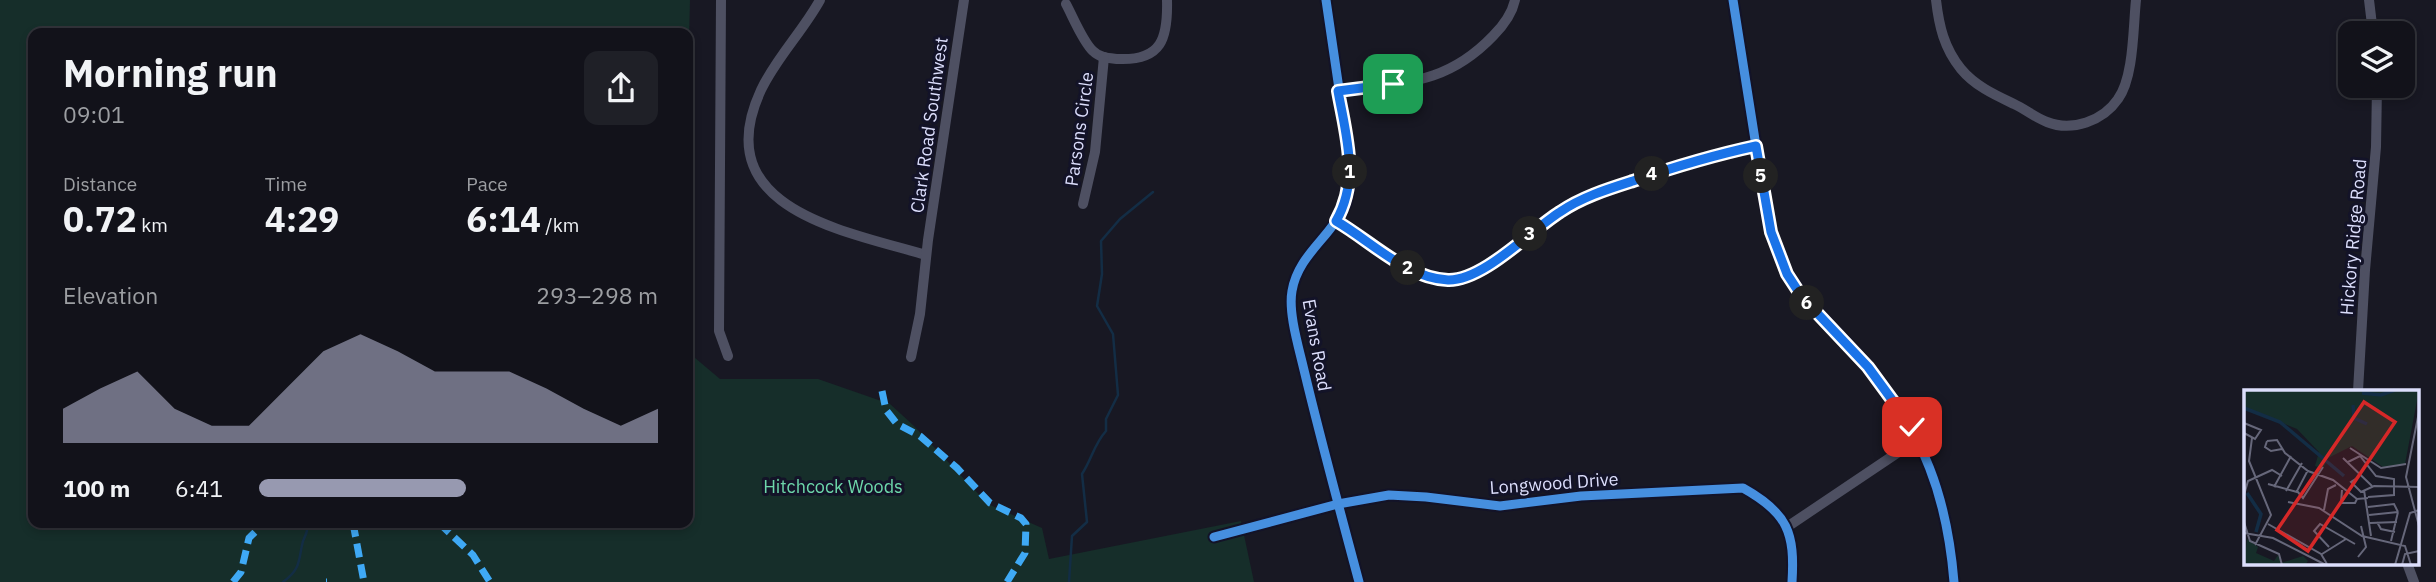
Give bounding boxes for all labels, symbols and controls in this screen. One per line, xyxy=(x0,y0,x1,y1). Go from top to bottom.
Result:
map controls xyxy=(2338,21,2415,98)
button: layers xyxy=(2338,21,2415,98)
street label: Clark Road Southwest xyxy=(905,36,953,214)
text: Morning run xyxy=(63,48,278,97)
button: share xyxy=(584,51,658,125)
pin xyxy=(1363,54,1423,114)
icon: arrive xyxy=(1374,65,1412,103)
street label: Parsons Circle xyxy=(1060,70,1098,188)
text: 09:01 xyxy=(63,99,125,129)
pin: 1 xyxy=(1332,154,1368,190)
pin: 4 xyxy=(1634,156,1670,192)
pin: 5 xyxy=(1744,158,1778,194)
street label: Hickory Ridge Road xyxy=(2335,158,2371,316)
text: 1 xyxy=(1344,159,1355,183)
text: 4 xyxy=(1646,161,1657,185)
text: 5 xyxy=(1755,163,1766,187)
text: Distance xyxy=(63,172,137,196)
text: Time xyxy=(265,172,307,196)
text: Pace xyxy=(466,172,508,196)
text: 0.72 xyxy=(63,196,137,242)
text: 4:29 xyxy=(265,196,339,242)
text: 6:14 xyxy=(466,196,541,242)
text: km xyxy=(137,213,168,237)
text: /km xyxy=(541,213,579,237)
pin: 3 xyxy=(1512,216,1548,252)
text: 3 xyxy=(1524,221,1535,245)
pin: 2 xyxy=(1390,250,1426,286)
text: 2 xyxy=(1402,255,1413,279)
text: Elevation xyxy=(63,280,158,310)
text: 293–298 m xyxy=(536,280,658,310)
pin: 6 xyxy=(1790,286,1825,320)
text: 6 xyxy=(1801,290,1812,314)
street label: Evans Road xyxy=(1298,297,1336,393)
inset map xyxy=(2244,390,2418,564)
pin xyxy=(1882,397,1942,457)
icon: check xyxy=(1893,408,1931,446)
street label: Longwood Drive xyxy=(1489,467,1619,499)
text: 100 m xyxy=(63,473,130,503)
text: 6:41 xyxy=(175,473,223,503)
park label: Hitchcock Woods xyxy=(763,475,903,498)

